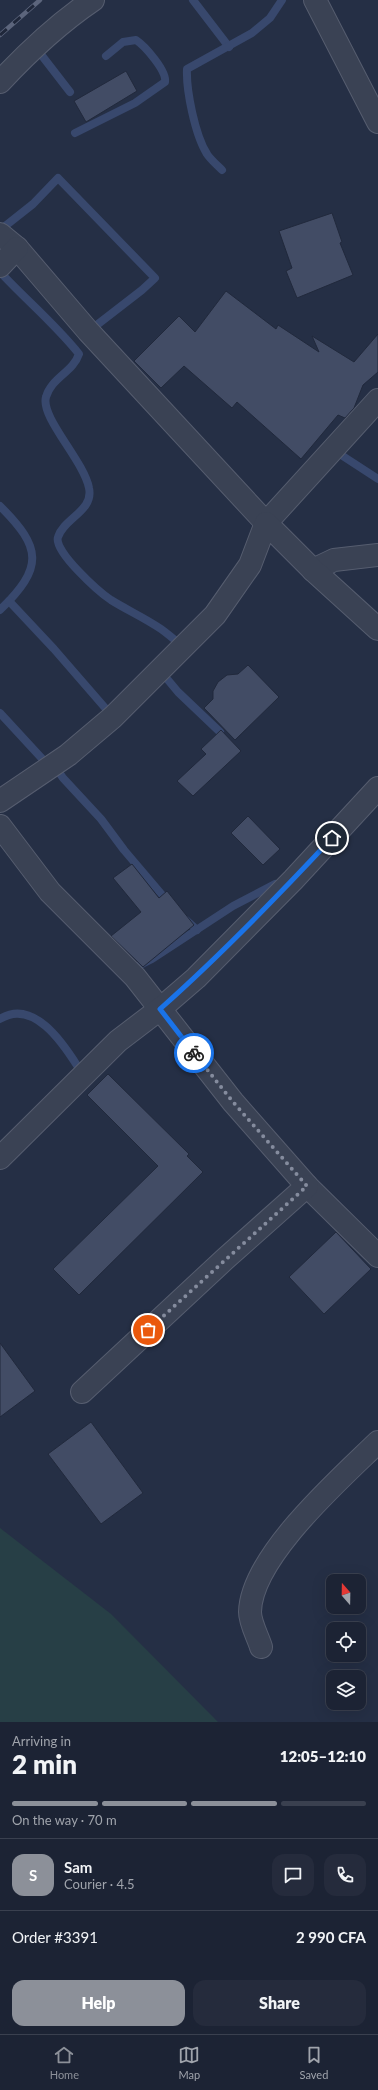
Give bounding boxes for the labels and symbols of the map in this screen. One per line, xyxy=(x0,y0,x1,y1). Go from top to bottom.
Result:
pin xyxy=(315,821,349,855)
courier xyxy=(174,1033,214,1073)
pin xyxy=(131,1313,165,1347)
north arrow xyxy=(326,1574,366,1614)

